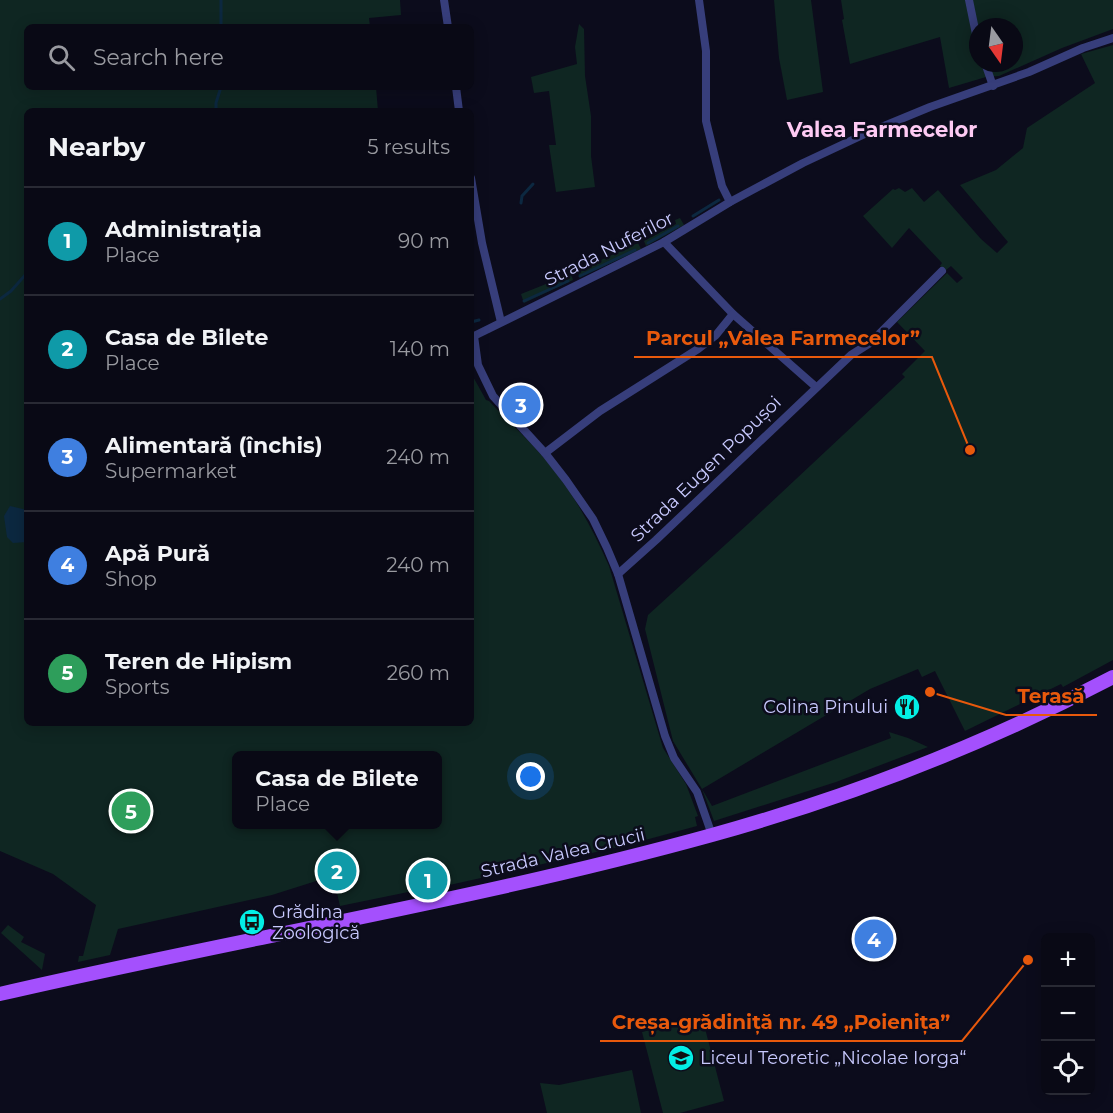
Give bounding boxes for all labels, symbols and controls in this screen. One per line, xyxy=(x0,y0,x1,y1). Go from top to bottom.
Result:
north arrow xyxy=(969,18,1023,72)
search box xyxy=(24,24,474,90)
icon: search xyxy=(45,41,78,74)
text: Search here xyxy=(93,44,224,71)
district label: Valea Farmecelor xyxy=(786,117,977,142)
text: Nearby xyxy=(48,131,145,163)
text: 5 results xyxy=(367,135,450,159)
street label: Strada Nuferilor xyxy=(541,207,677,291)
text: Administrația xyxy=(105,216,262,243)
text: 1 xyxy=(64,229,71,253)
text: 90 m xyxy=(398,229,450,253)
text: Place xyxy=(105,243,160,267)
callout: Parcul „Valea Farmecelor” xyxy=(634,319,932,357)
text: Casa de Bilete xyxy=(105,324,268,351)
text: Parcul „Valea Farmecelor” xyxy=(646,326,920,350)
text: 2 xyxy=(62,337,73,361)
text: 140 m xyxy=(390,337,450,361)
text: Place xyxy=(105,351,160,375)
pin: 3 xyxy=(502,382,540,428)
street label: Strada Eugen Popușoi xyxy=(626,392,786,547)
text: Alimentară (închis) xyxy=(105,432,323,459)
text: 3 xyxy=(62,445,73,469)
text: 240 m xyxy=(386,445,450,469)
text: Supermarket xyxy=(105,459,237,483)
text: Apă Pură xyxy=(105,540,210,567)
text: 4 xyxy=(61,553,74,577)
text: 240 m xyxy=(386,553,450,577)
text: Shop xyxy=(105,567,157,591)
text: Teren de Hipism xyxy=(105,648,292,675)
text: 5 xyxy=(62,661,73,685)
text: 260 m xyxy=(387,661,450,685)
text: Sports xyxy=(105,675,170,699)
callout: Terasă xyxy=(1006,677,1097,715)
text: Terasă xyxy=(1017,684,1085,708)
restaurant icon: Colina Pinului xyxy=(892,692,922,722)
place label: Colina Pinului xyxy=(763,696,888,718)
popup xyxy=(232,751,442,829)
your location xyxy=(516,762,545,791)
text: Casa de Bilete xyxy=(255,765,419,792)
pin: 5 xyxy=(112,788,150,834)
text: Place xyxy=(255,792,310,816)
street label: Strada Valea Crucii xyxy=(479,823,647,883)
pin: 2 xyxy=(318,848,356,894)
pin: 1 xyxy=(408,858,448,902)
place label: Grădina Zoologică xyxy=(272,901,360,944)
bus stop icon: Grădina Zoologică xyxy=(237,907,267,937)
pin: 4 xyxy=(854,916,894,962)
map controls xyxy=(1041,933,1095,1095)
button: + xyxy=(1041,933,1095,987)
button: − xyxy=(1041,987,1095,1041)
callout: Creșa-grădiniță nr. 49 „Poienița” xyxy=(600,1003,962,1041)
text: Creșa-grădiniță nr. 49 „Poienița” xyxy=(612,1010,950,1035)
button: locate xyxy=(1041,1041,1095,1095)
school or university icon: Liceul Teoretic „Nicolae Iorga“ xyxy=(666,1043,696,1073)
place label: Liceul Teoretic „Nicolae Iorga“ xyxy=(700,1047,966,1069)

